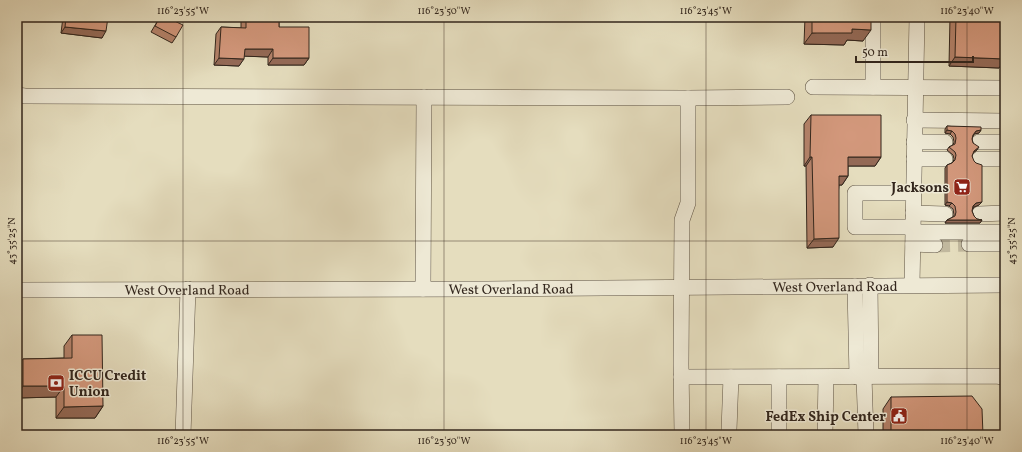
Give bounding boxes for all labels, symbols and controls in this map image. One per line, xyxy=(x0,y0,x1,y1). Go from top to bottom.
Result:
text: 116°23'55"W xyxy=(157,4,209,18)
text: 116°23'50"W xyxy=(417,4,471,18)
text: 116°23'45"W xyxy=(680,4,732,18)
text: 116°23'40"W xyxy=(940,4,994,18)
scale bar xyxy=(856,38,973,64)
text: 50 m xyxy=(862,45,888,61)
supermarket icon: Jacksons xyxy=(952,177,972,197)
place label: Jacksons xyxy=(890,179,949,198)
text: 43°35'25"N xyxy=(5,217,19,265)
text: 43°35'25"N xyxy=(1005,217,1019,265)
street label: West Overland Road xyxy=(772,278,898,298)
street label: West Overland Road xyxy=(448,280,574,300)
street label: West Overland Road xyxy=(124,282,250,301)
place label: ICCU Credit Union xyxy=(69,367,146,402)
bank icon: ICCU Credit Union xyxy=(46,373,66,393)
public building icon: FedEx Ship Center xyxy=(889,406,909,426)
place label: FedEx Ship Center xyxy=(765,408,886,427)
text: 116°23'55"W xyxy=(157,434,209,448)
text: 116°23'50"W xyxy=(417,434,471,448)
text: 116°23'45"W xyxy=(680,434,732,448)
text: 116°23'40"W xyxy=(940,434,994,448)

